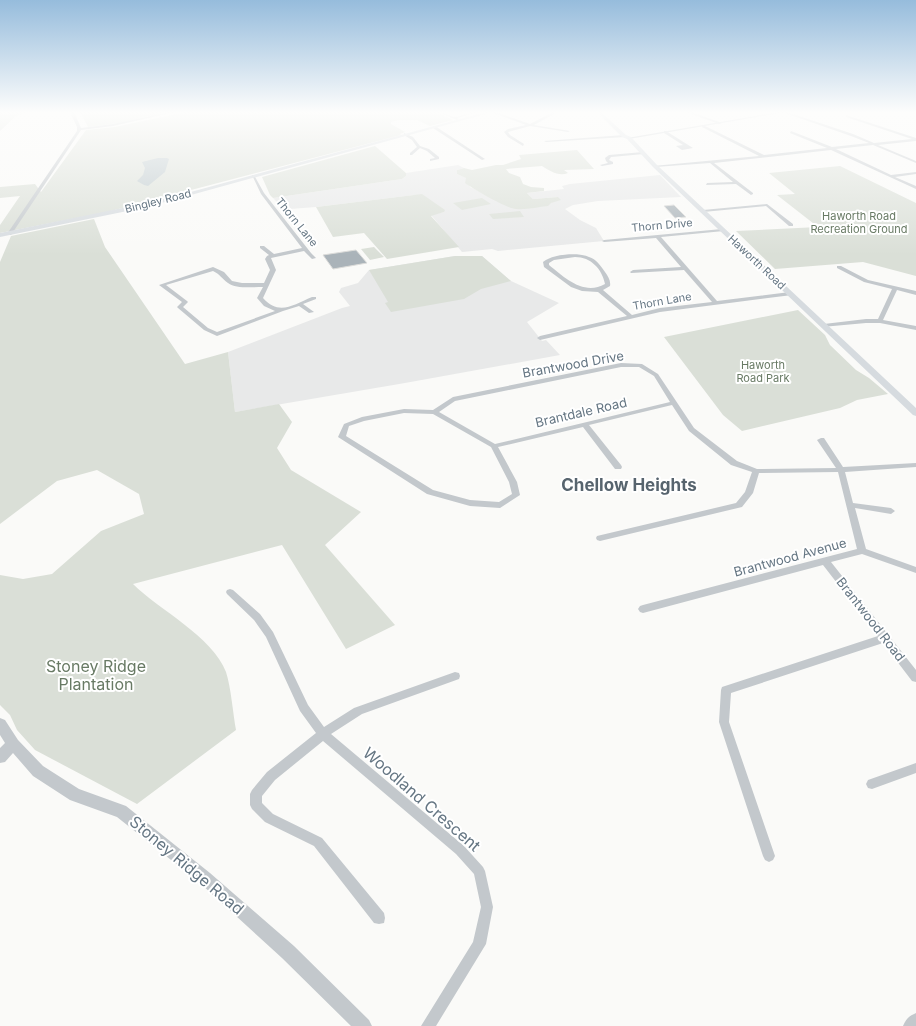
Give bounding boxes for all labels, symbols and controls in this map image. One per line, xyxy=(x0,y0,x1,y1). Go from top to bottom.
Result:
street label: Bingley Road xyxy=(123,186,193,216)
street label: Thorn Lane xyxy=(273,195,321,249)
park label: Haworth Road Recreation Ground xyxy=(810,209,908,236)
street label: Thorn Drive xyxy=(631,215,693,235)
street label: Haworth Road xyxy=(725,232,789,292)
street label: Thorn Lane xyxy=(632,289,692,313)
street label: Brantwood Drive xyxy=(521,347,625,381)
park label: Haworth Road Park xyxy=(736,358,790,385)
street label: Brantdale Road xyxy=(534,394,628,430)
district label: Chellow Heights xyxy=(561,475,697,495)
street label: Brantwood Avenue xyxy=(732,534,848,580)
street label: Brantwood Road xyxy=(833,574,909,664)
park label: Stoney Ridge Plantation xyxy=(46,656,146,694)
street label: Woodland Crescent xyxy=(359,743,485,855)
street label: Stoney Ridge Road xyxy=(126,811,248,919)

